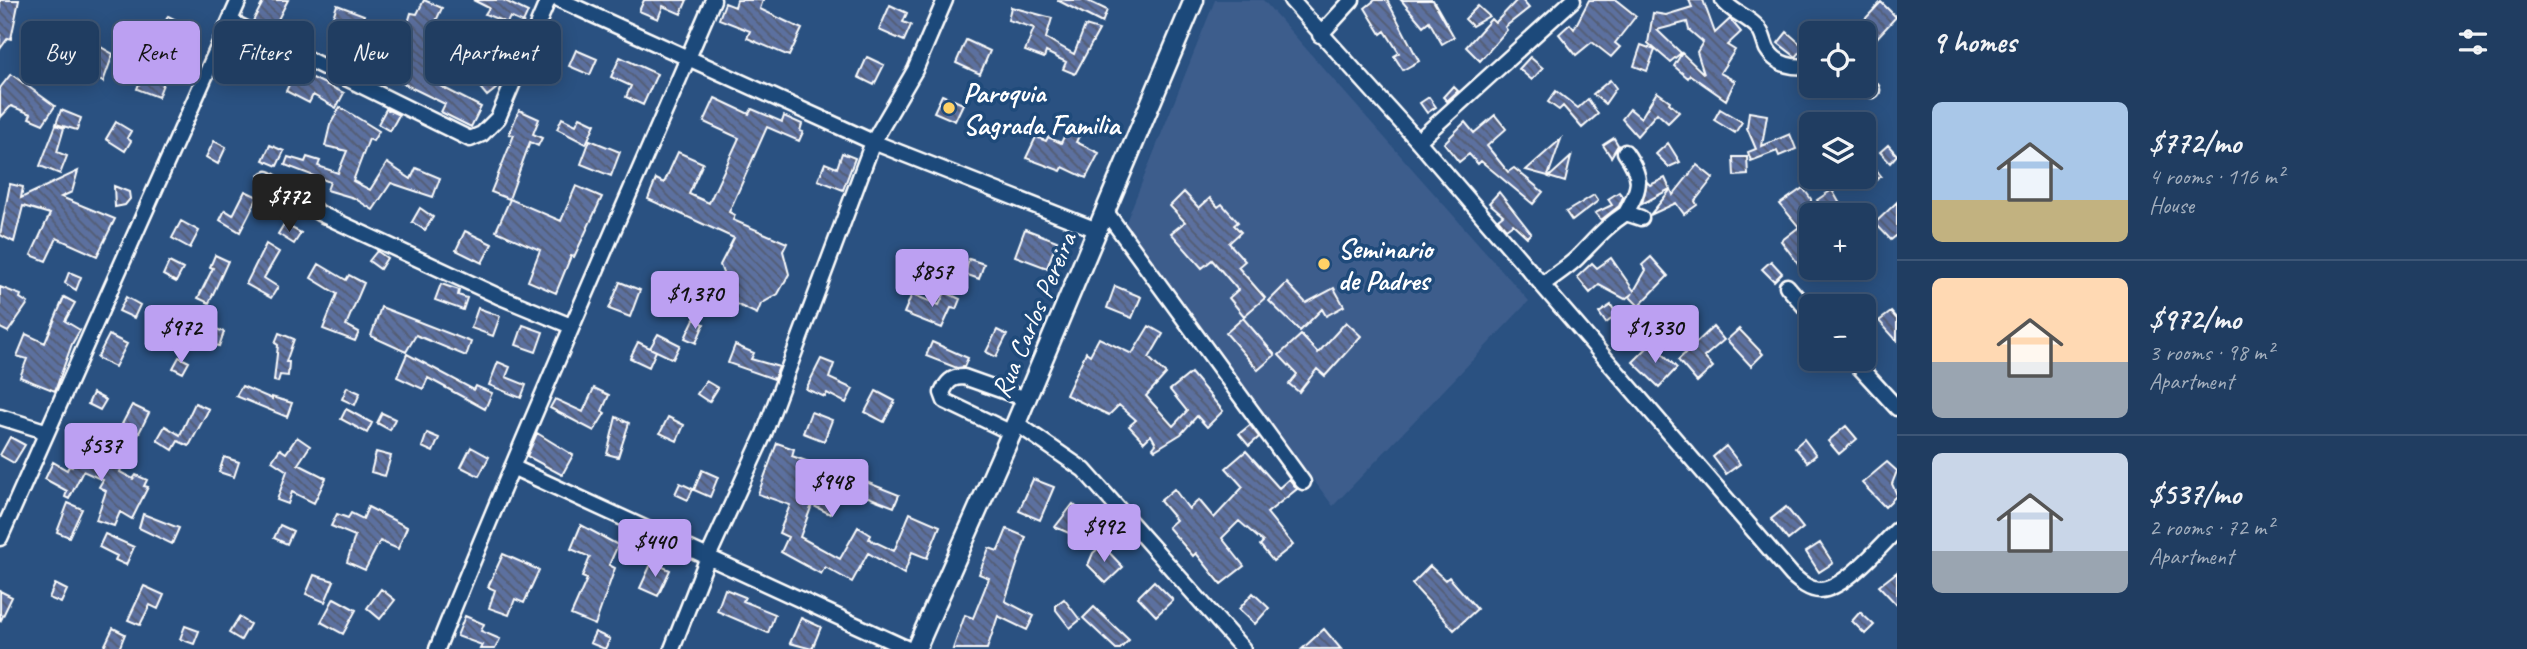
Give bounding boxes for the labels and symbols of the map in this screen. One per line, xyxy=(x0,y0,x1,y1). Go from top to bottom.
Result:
place label: Paroquia Sagrada Familia xyxy=(963,75,1122,142)
marker: Paroquia Sagrada Familia xyxy=(941,100,957,116)
pin: $772 xyxy=(248,174,330,234)
street label: Rua Carlos Pereira xyxy=(983,226,1085,403)
place label: Seminario de Padres xyxy=(1338,231,1435,298)
pin: $857 xyxy=(891,250,973,309)
marker: Seminario de Padres xyxy=(1316,256,1332,272)
pin: $1,370 xyxy=(638,272,752,331)
pin: $972 xyxy=(140,306,222,365)
pin: $1,330 xyxy=(1598,306,1712,365)
pin: $537 xyxy=(60,424,142,483)
pin: $948 xyxy=(791,460,873,519)
pin: $992 xyxy=(1063,504,1145,564)
pin: $440 xyxy=(614,520,696,579)

